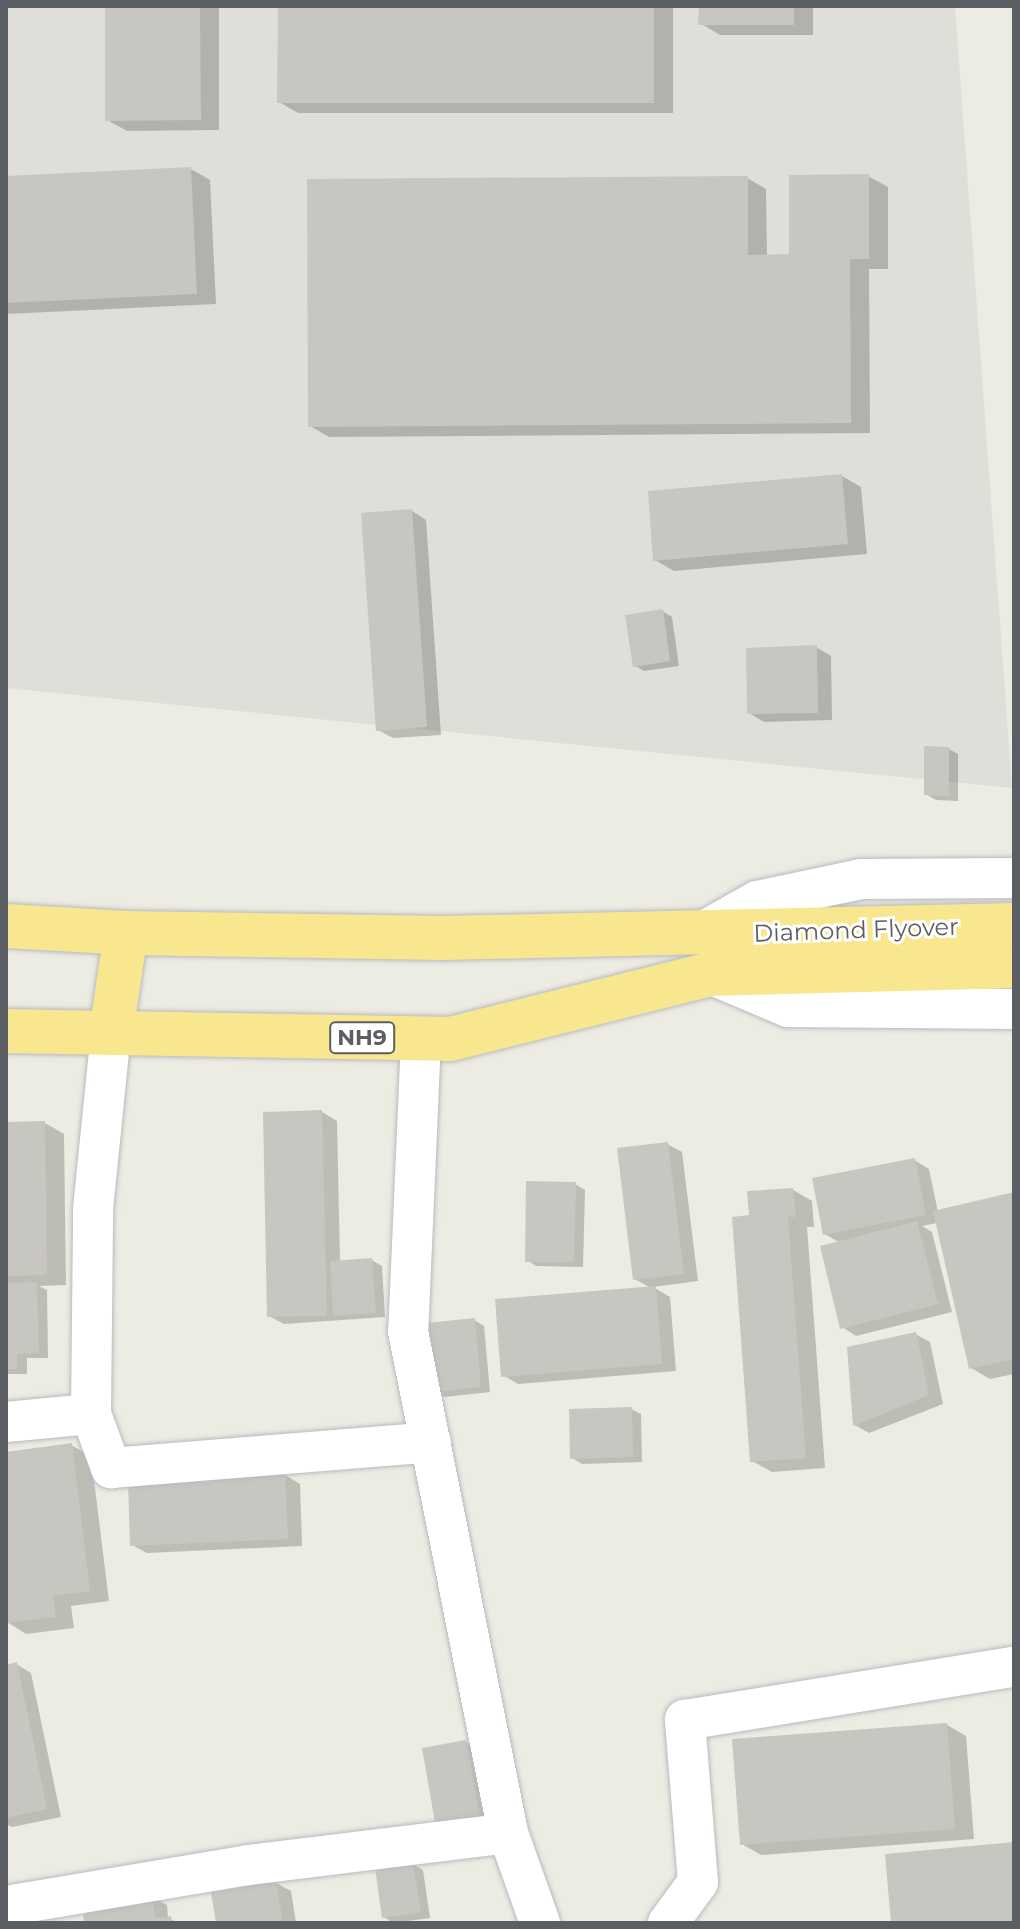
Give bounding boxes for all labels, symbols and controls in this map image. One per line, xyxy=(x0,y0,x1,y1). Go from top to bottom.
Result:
street label: Diamond Flyover xyxy=(753,912,959,948)
road number: NH9 xyxy=(328,1020,396,1056)

